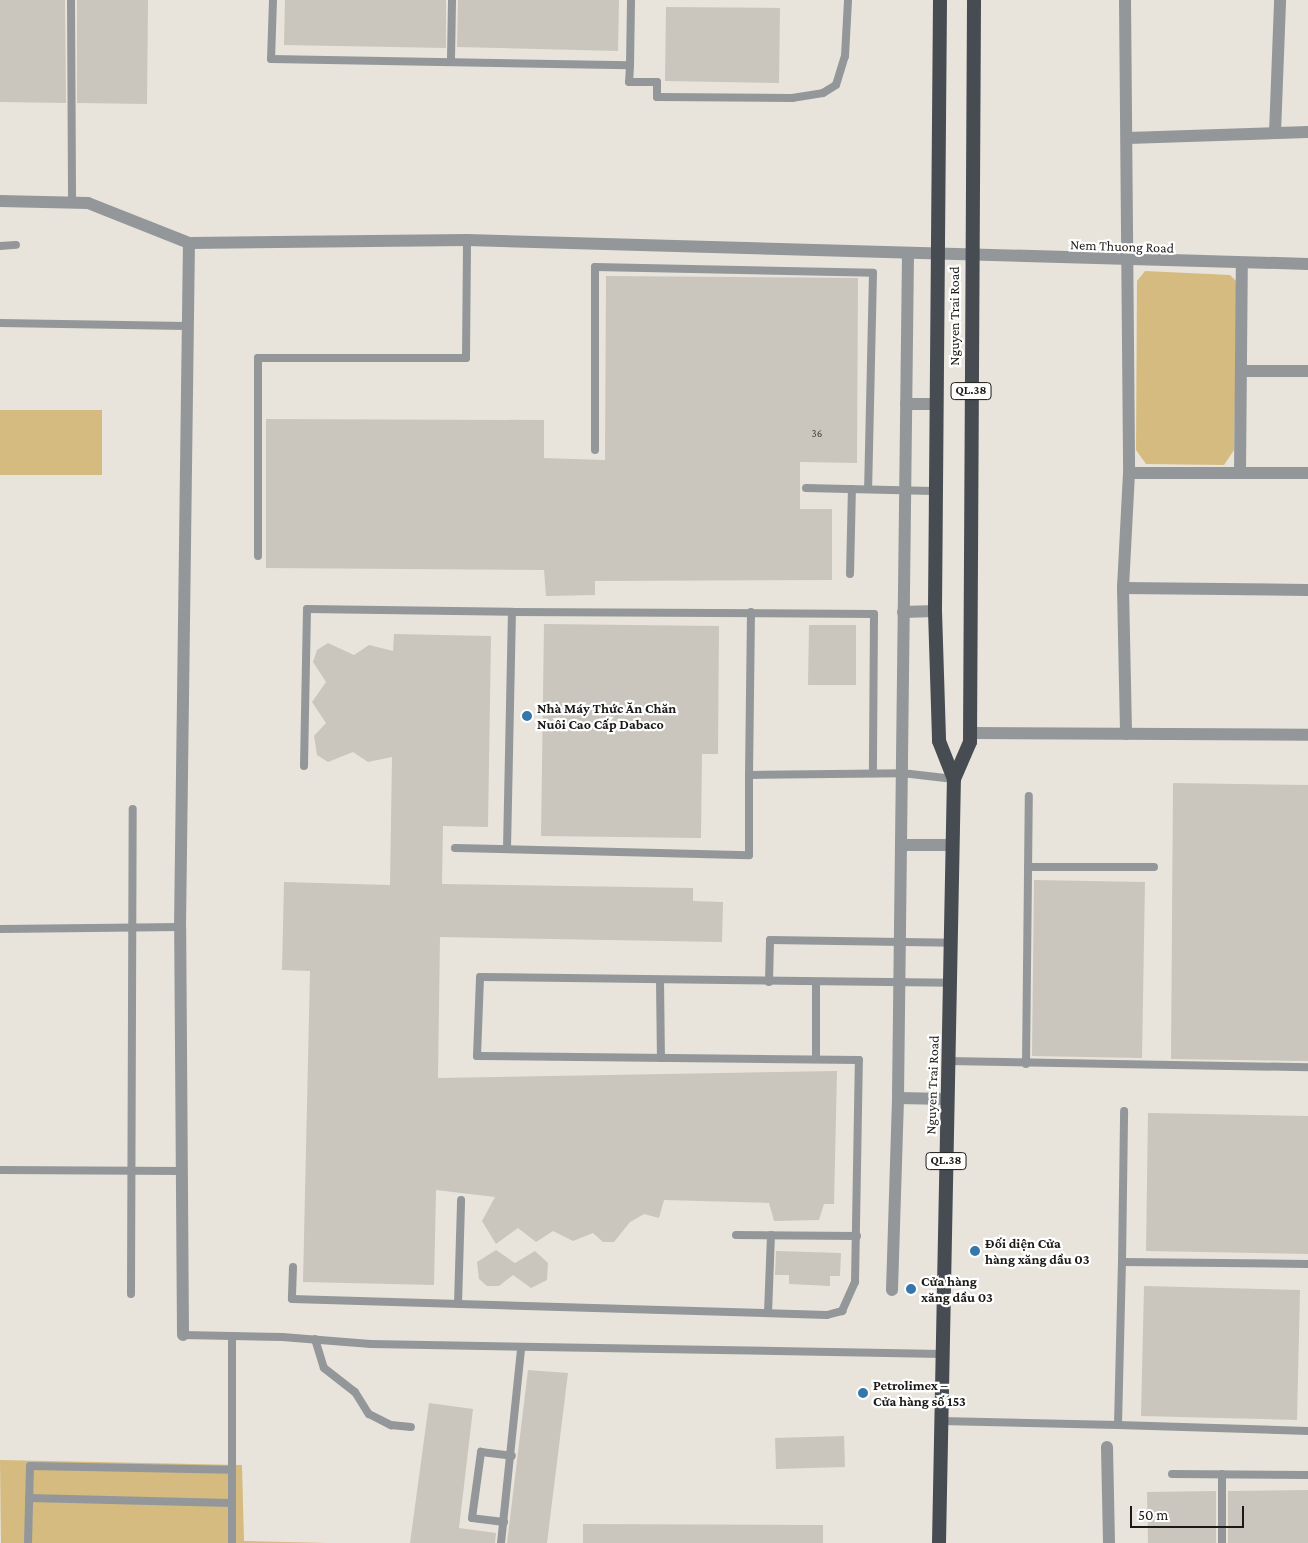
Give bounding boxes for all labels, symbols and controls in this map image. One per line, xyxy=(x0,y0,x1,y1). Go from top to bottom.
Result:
street label: Nem Thuong Road xyxy=(1070,236,1174,256)
street label: Nguyen Trai Road xyxy=(946,266,962,366)
road number: QL.38 xyxy=(950,382,992,401)
house number: 36 xyxy=(812,426,822,440)
place label: Nhà Máy Thức Ăn Chăn Nuôi Cao Cấp Dabaco xyxy=(537,700,676,732)
marker: Nhà Máy Thức Ăn Chăn Nuôi Cao Cấp Dabaco xyxy=(521,710,533,722)
street label: Nguyen Trai Road xyxy=(922,1035,942,1135)
road number: QL.38 xyxy=(925,1152,967,1170)
place label: Đối diện Cửa hàng xăng dầu 03 xyxy=(985,1235,1090,1268)
marker: Đối diện Cửa hàng xăng dầu 03 xyxy=(969,1245,981,1257)
place label: Cửa hàng xăng dầu 03 xyxy=(921,1273,993,1305)
marker: Cửa hàng xăng dầu 03 xyxy=(905,1283,917,1295)
place label: Petrolimex – Cửa hàng số 153 xyxy=(873,1377,966,1410)
marker: Petrolimex – Cửa hàng số 153 xyxy=(857,1387,869,1399)
scale bar xyxy=(1133,1496,1247,1528)
text: 50 m xyxy=(1138,1507,1168,1523)

